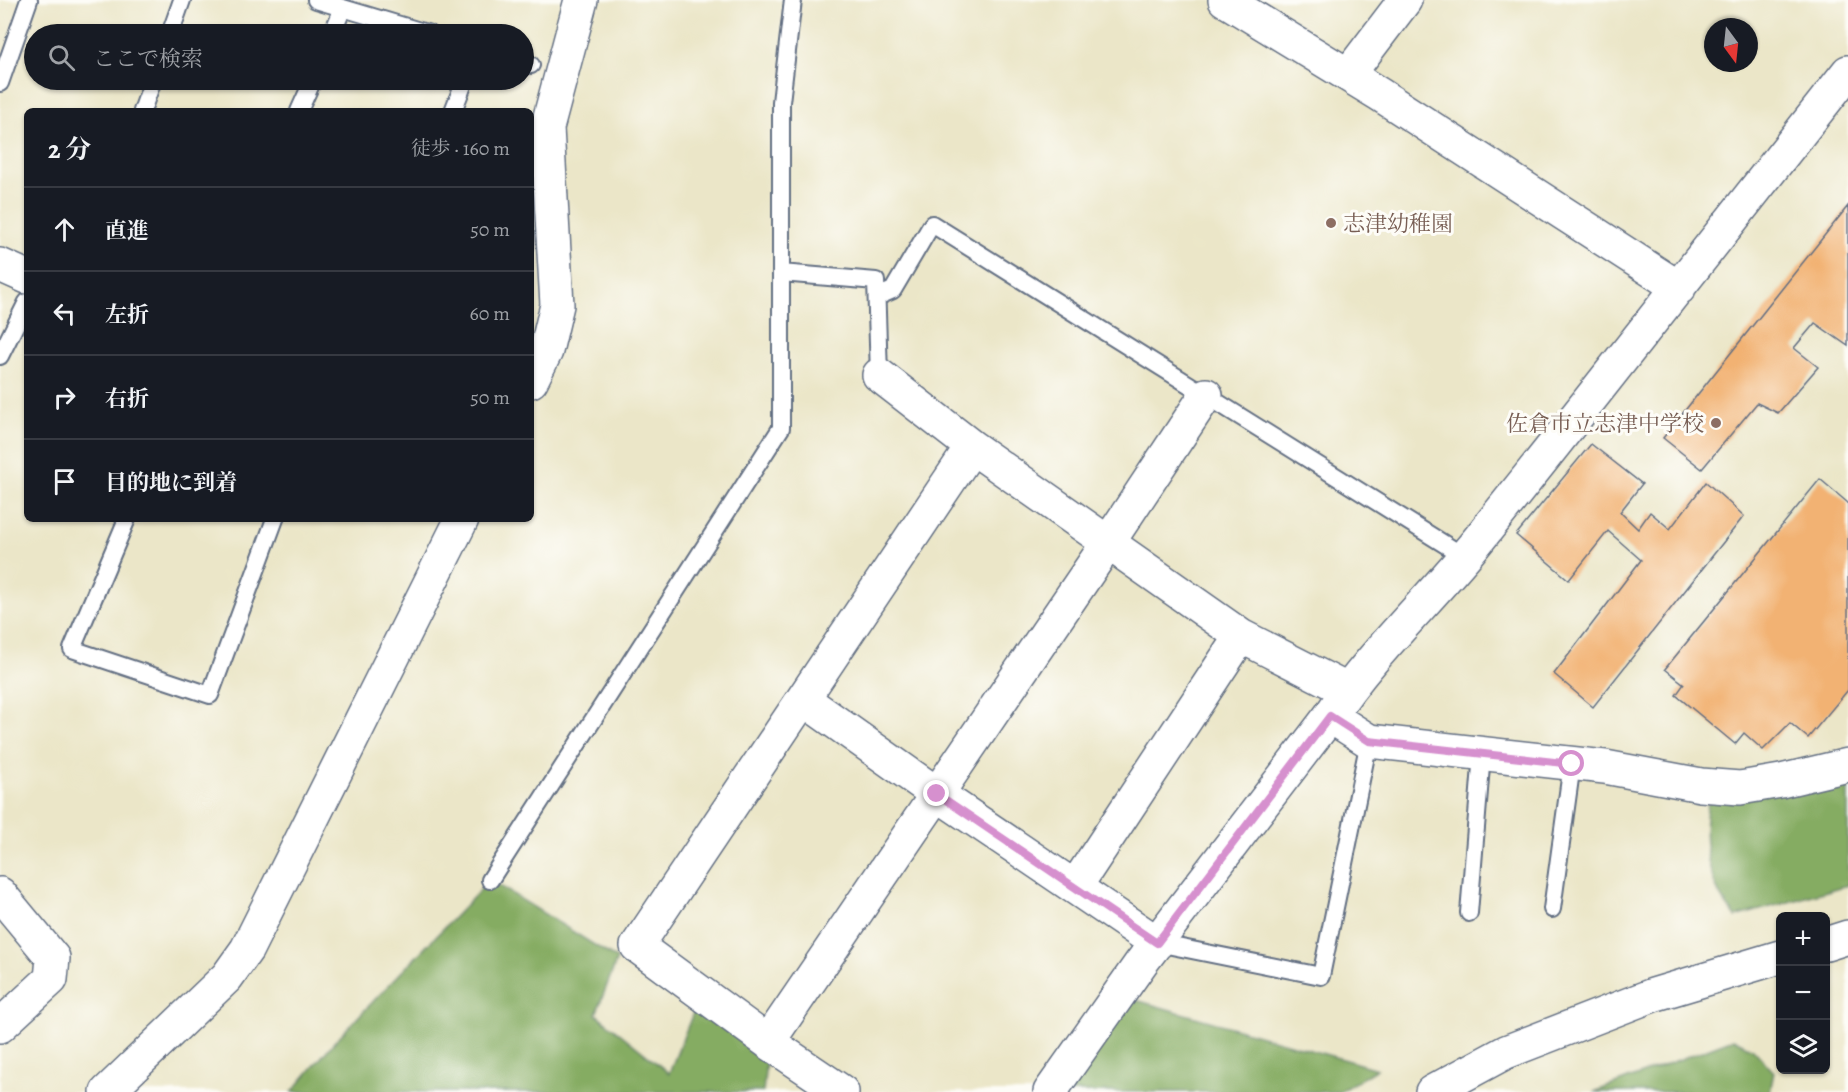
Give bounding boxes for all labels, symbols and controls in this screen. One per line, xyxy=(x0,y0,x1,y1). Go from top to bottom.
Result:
north arrow xyxy=(1704,18,1758,72)
search box xyxy=(24,24,534,90)
icon: search xyxy=(45,41,78,74)
text: ここで検索 xyxy=(93,44,203,74)
text: 2 分 xyxy=(48,132,91,167)
text: 徒歩 · 160 m xyxy=(411,135,510,162)
place label: 志津幼稚園 xyxy=(1343,209,1453,239)
icon: ahead xyxy=(48,213,81,246)
text: 直進 xyxy=(105,216,149,246)
text: 50 m xyxy=(470,216,510,243)
marker: 志津幼稚園 xyxy=(1324,216,1338,230)
icon: left xyxy=(48,297,81,330)
text: 左折 xyxy=(105,300,149,330)
text: 60 m xyxy=(470,300,510,327)
icon: right xyxy=(48,381,81,414)
text: 右折 xyxy=(105,384,149,414)
text: 50 m xyxy=(470,384,510,411)
place label: 佐倉市立志津中学校 xyxy=(1506,409,1704,439)
marker: 佐倉市立志津中学校 xyxy=(1709,416,1723,430)
icon: arrive xyxy=(48,465,81,498)
text: 目的地に到着 xyxy=(105,468,237,498)
route start xyxy=(1558,750,1584,776)
route end xyxy=(923,780,949,806)
map controls xyxy=(1776,912,1830,1074)
button: + xyxy=(1776,912,1830,966)
button: − xyxy=(1776,966,1830,1020)
button: layers xyxy=(1776,1020,1830,1074)

